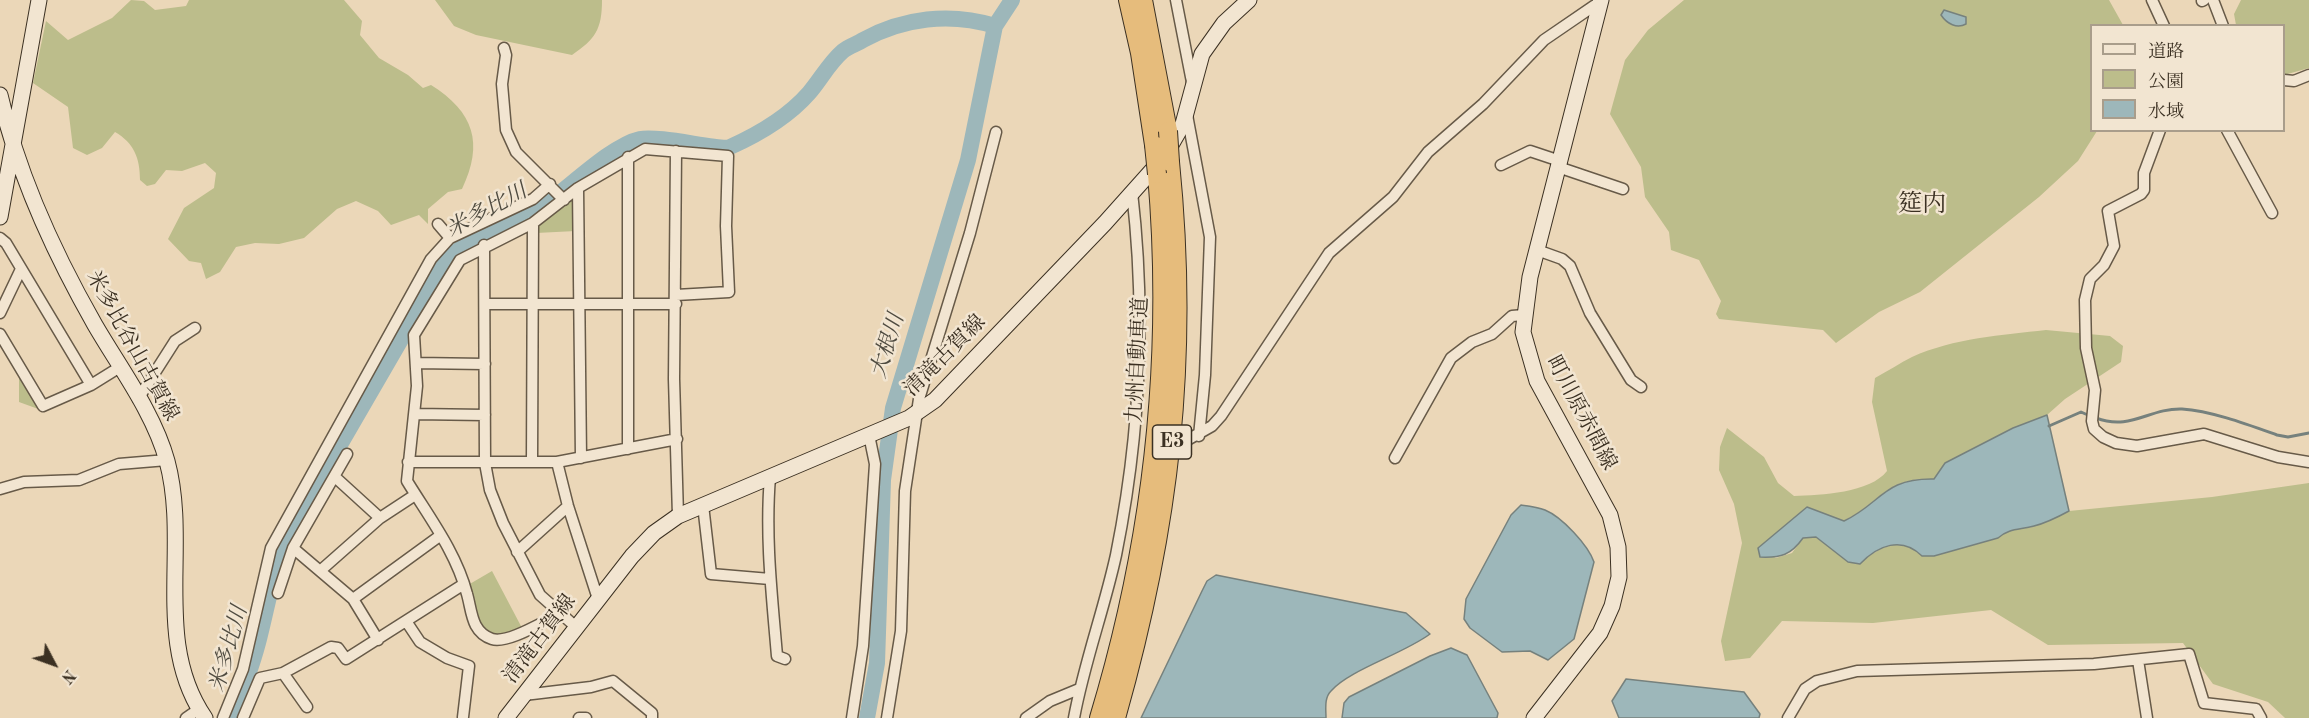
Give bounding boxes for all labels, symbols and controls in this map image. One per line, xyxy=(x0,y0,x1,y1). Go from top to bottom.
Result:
legend xyxy=(2090,24,2285,132)
text: 道路 xyxy=(2148,43,2184,61)
text: 公園 xyxy=(2148,73,2184,91)
text: 水域 xyxy=(2148,103,2184,121)
water label: 米多比川 xyxy=(442,178,532,244)
district label: 筵内 xyxy=(1898,191,1946,219)
street label: 米多比谷山古賀線 xyxy=(80,266,184,426)
street label: 九州自動車道 xyxy=(1122,296,1154,424)
street label: 清滝古賀線 xyxy=(899,310,991,402)
water label: 大根川 xyxy=(866,311,910,381)
street label: 町川原赤間線 xyxy=(1540,351,1622,475)
road number: E3 xyxy=(1152,425,1192,459)
street label: 清滝古賀線 xyxy=(498,589,582,689)
water label: 米多比川 xyxy=(204,603,254,695)
north arrow xyxy=(24,634,84,694)
text: N xyxy=(58,666,78,686)

